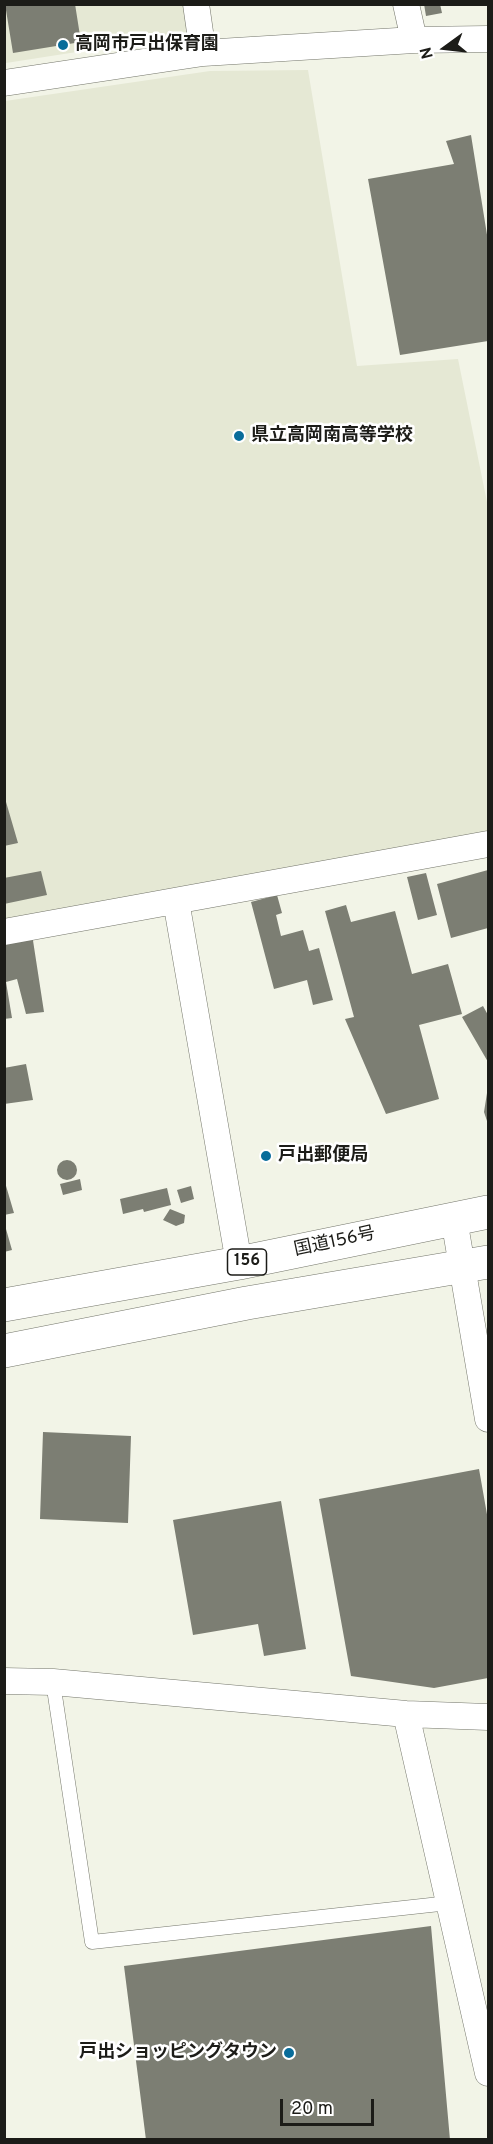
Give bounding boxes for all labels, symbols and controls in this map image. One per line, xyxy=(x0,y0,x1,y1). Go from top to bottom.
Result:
north arrow xyxy=(415,18,475,78)
place label: 高岡市戸出保育園 xyxy=(75,34,219,56)
marker: 高岡市戸出保育園 xyxy=(56,38,70,52)
text: N xyxy=(416,45,439,61)
place label: 県立高岡南高等学校 xyxy=(251,425,413,447)
marker: 県立高岡南高等学校 xyxy=(232,429,246,443)
place label: 戸出郵便局 xyxy=(278,1145,368,1167)
marker: 戸出郵便局 xyxy=(259,1149,273,1163)
street label: 国道156号 xyxy=(292,1224,378,1262)
road number: 156 xyxy=(228,1249,266,1275)
place label: 戸出ショッピングタウン xyxy=(79,2042,277,2064)
marker: 戸出ショッピングタウン xyxy=(282,2046,296,2060)
scale bar xyxy=(283,2087,378,2125)
text: 20 m xyxy=(291,2098,333,2121)

